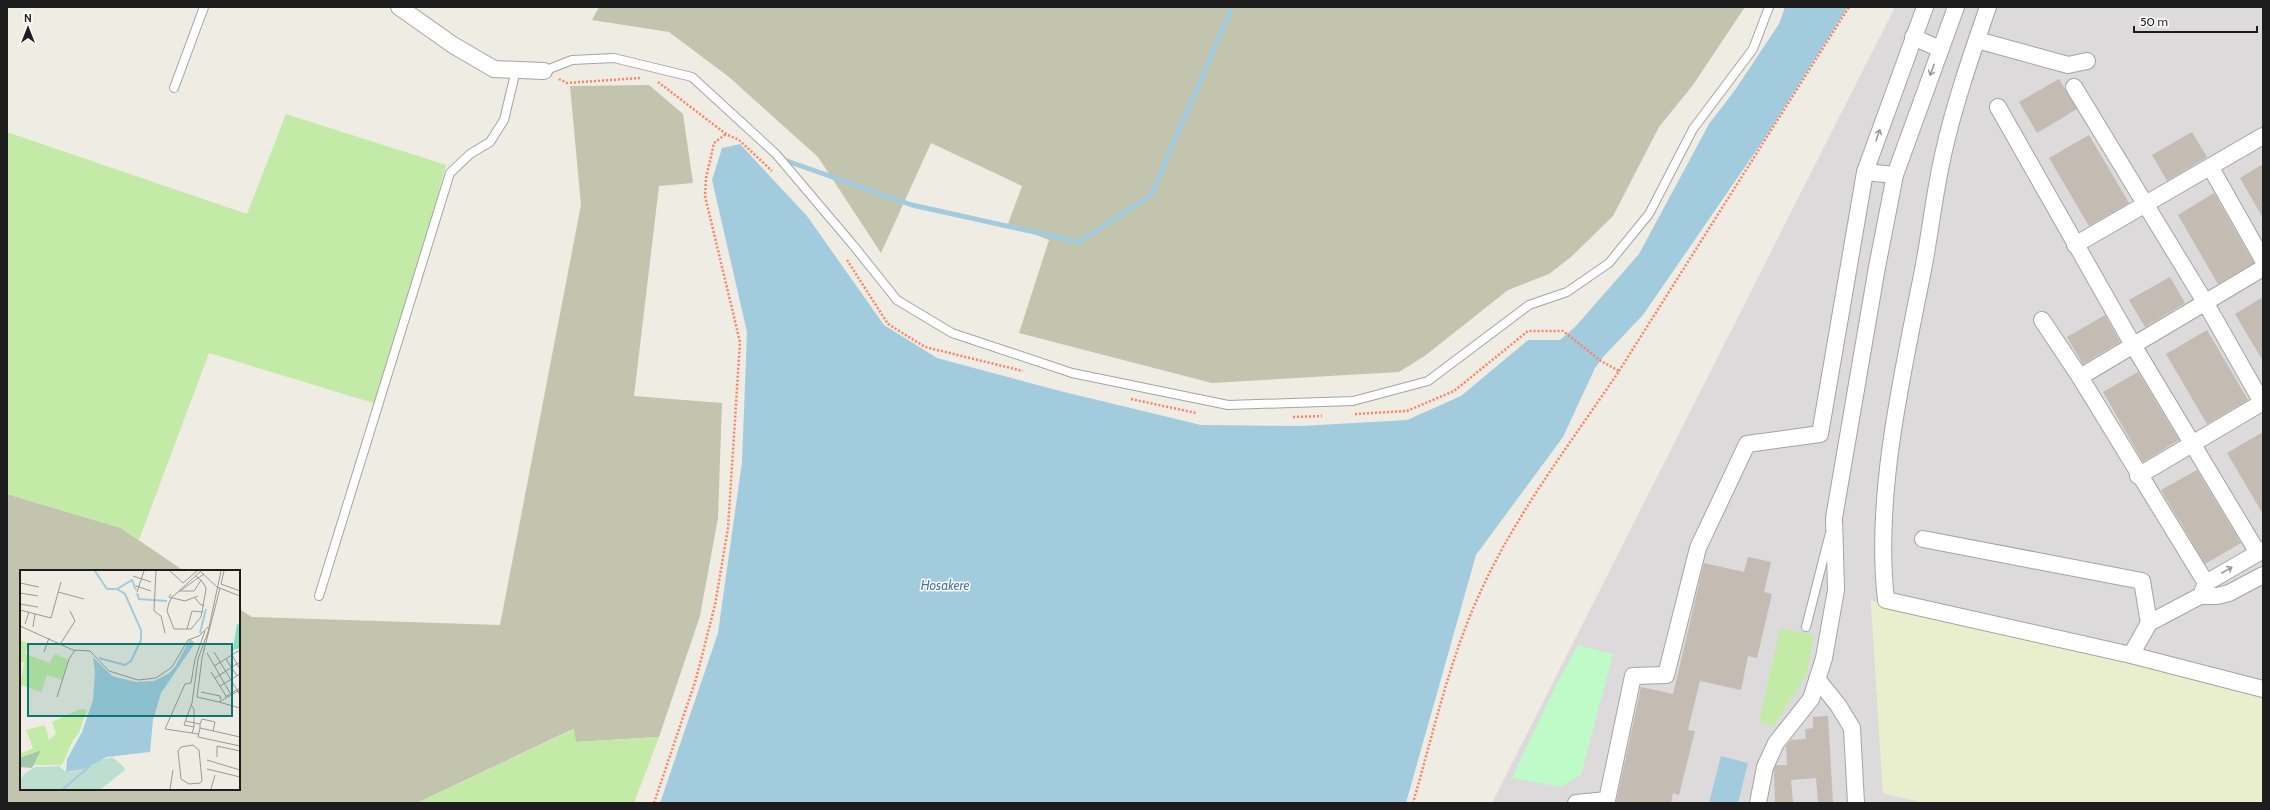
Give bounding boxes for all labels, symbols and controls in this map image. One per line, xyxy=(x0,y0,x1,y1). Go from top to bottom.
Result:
north arrow xyxy=(8,8,48,48)
scale bar xyxy=(2134,8,2257,34)
text: N xyxy=(24,11,32,25)
text: 50 m xyxy=(2140,14,2168,29)
one-way arrow xyxy=(1928,63,1936,75)
one-way arrow xyxy=(1875,129,1882,142)
one-way arrow xyxy=(2221,566,2233,574)
inset map xyxy=(20,570,240,790)
water label: Hosakere xyxy=(921,577,969,593)

